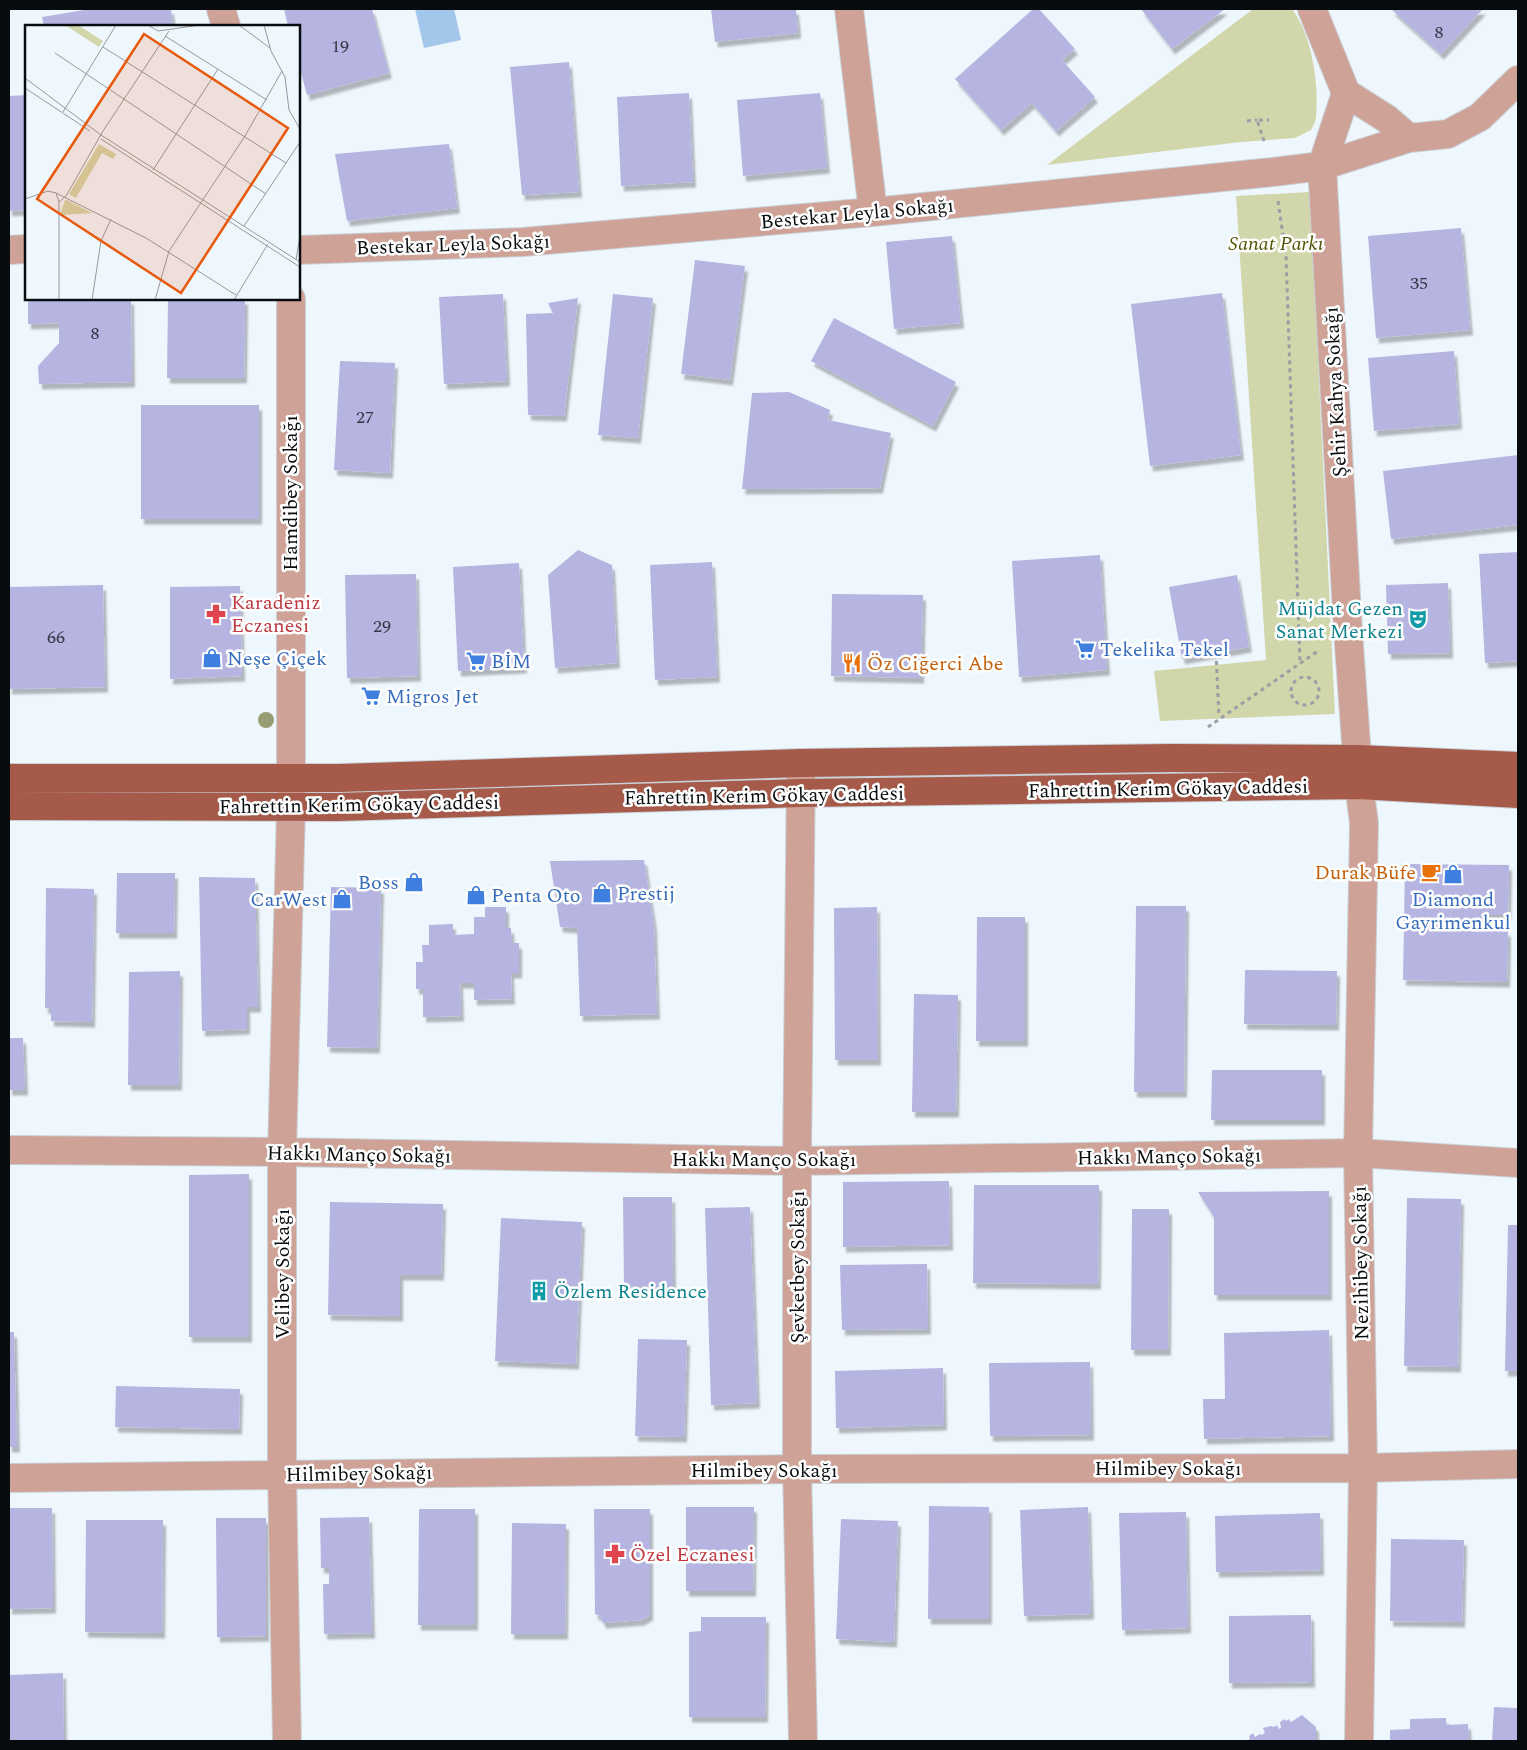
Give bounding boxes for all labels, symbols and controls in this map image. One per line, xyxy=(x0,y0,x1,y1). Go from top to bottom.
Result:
house number: 8 xyxy=(1435,19,1444,46)
inset map xyxy=(25,25,300,300)
house number: 19 xyxy=(331,33,349,60)
street label: Bestekar Leyla Sokağı xyxy=(759,191,955,237)
street label: Bestekar Leyla Sokağı xyxy=(356,227,550,263)
park label: Sanat Parkı xyxy=(1228,229,1324,259)
house number: 35 xyxy=(1410,270,1428,297)
street label: Şehir Kahya Sokağı xyxy=(1317,306,1355,478)
house number: 8 xyxy=(91,320,100,347)
house number: 27 xyxy=(356,404,374,431)
street label: Hamdibey Sokağı xyxy=(276,415,306,571)
place label: Karadeniz Eczanesi xyxy=(231,588,321,641)
place label: Müjdat Gezen Sanat Merkezi xyxy=(1276,594,1403,647)
pharmacy icon: Karadeniz Eczanesi xyxy=(205,603,227,625)
theatre icon: Müjdat Gezen Sanat Merkezi xyxy=(1407,608,1429,630)
house number: 29 xyxy=(373,613,391,640)
house number: 66 xyxy=(47,624,65,651)
place label: Tekelika Tekel xyxy=(1100,635,1229,665)
supermarket icon: Tekelika Tekel xyxy=(1074,638,1096,660)
place label: Neşe Çiçek xyxy=(227,644,327,674)
shop icon: Neşe Çiçek xyxy=(201,647,223,669)
place label: BİM xyxy=(491,647,531,677)
place label: Öz Ciğerci Abe xyxy=(867,649,1003,679)
supermarket icon: BİM xyxy=(465,650,487,672)
restaurant icon: Öz Ciğerci Abe xyxy=(841,652,863,674)
place label: Migros Jet xyxy=(386,682,479,712)
supermarket icon: Migros Jet xyxy=(360,685,382,707)
street label: Fahrettin Kerim Gökay Caddesi xyxy=(1028,772,1309,806)
street label: Fahrettin Kerim Gökay Caddesi xyxy=(624,779,905,813)
street label: Fahrettin Kerim Gökay Caddesi xyxy=(219,788,500,822)
place label: Durak Büfe xyxy=(1314,858,1416,888)
cafe icon: Durak Büfe xyxy=(1420,861,1442,883)
shop icon: Diamond Gayrimenkul xyxy=(1442,863,1464,885)
place label: Boss xyxy=(358,868,399,898)
shop icon: Boss xyxy=(403,871,425,893)
place label: Prestij xyxy=(617,879,675,909)
place label: Penta Oto xyxy=(491,881,581,911)
shop icon: Prestij xyxy=(591,882,613,904)
shop icon: Penta Oto xyxy=(465,884,487,906)
place label: CarWest xyxy=(250,885,327,915)
place label: Diamond Gayrimenkul xyxy=(1395,885,1511,938)
shop icon: CarWest xyxy=(331,888,353,910)
street label: Hakkı Manço Sokağı xyxy=(267,1138,451,1172)
street label: Hakkı Manço Sokağı xyxy=(1077,1140,1261,1174)
street label: Hakkı Manço Sokağı xyxy=(672,1145,856,1175)
street label: Nezihibey Sokağı xyxy=(1345,1185,1377,1340)
street label: Şevketbey Sokağı xyxy=(783,1191,813,1343)
street label: Velibey Sokağı xyxy=(268,1209,298,1339)
place label: Özlem Residence xyxy=(554,1277,707,1307)
building icon: Özlem Residence xyxy=(528,1280,550,1302)
street label: Hilmibey Sokağı xyxy=(1095,1454,1241,1484)
street label: Hilmibey Sokağı xyxy=(691,1456,837,1486)
street label: Hilmibey Sokağı xyxy=(285,1458,433,1490)
place label: Özel Eczanesi xyxy=(630,1540,754,1570)
pharmacy icon: Özel Eczanesi xyxy=(604,1543,626,1565)

